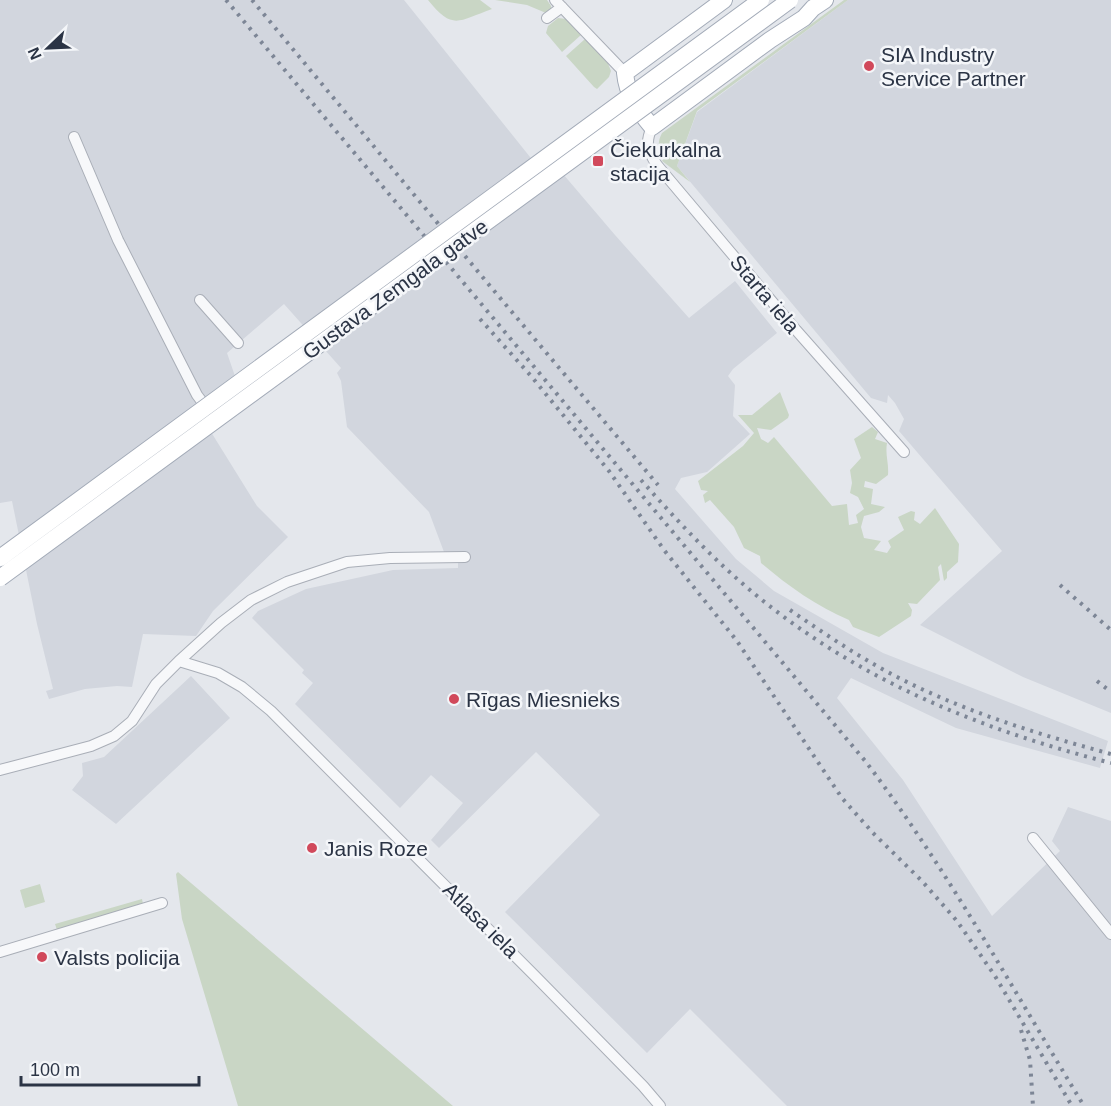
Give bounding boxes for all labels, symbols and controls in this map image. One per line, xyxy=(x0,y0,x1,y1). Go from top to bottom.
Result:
north arrow xyxy=(18,18,78,78)
place label: SIA Industry Service Partner xyxy=(881,43,1026,90)
text: N xyxy=(25,45,45,62)
marker: SIA Industry Service Partner xyxy=(862,59,876,73)
place label: Čiekurkalna stacija xyxy=(610,138,721,185)
marker: Čiekurkalna stacija xyxy=(591,154,605,168)
street label: Gustava Zemgala gatve xyxy=(298,214,492,364)
street label: Starta iela xyxy=(726,250,804,338)
place label: Rīgas Miesnieks xyxy=(466,688,620,711)
marker: Rīgas Miesnieks xyxy=(447,692,461,706)
place label: Janis Roze xyxy=(324,837,428,860)
marker: Janis Roze xyxy=(305,841,319,855)
street label: Atlasa iela xyxy=(439,878,524,963)
place label: Valsts policija xyxy=(54,946,180,969)
marker: Valsts policija xyxy=(35,950,49,964)
scale bar xyxy=(21,1049,200,1087)
text: 100 m xyxy=(30,1060,80,1080)

